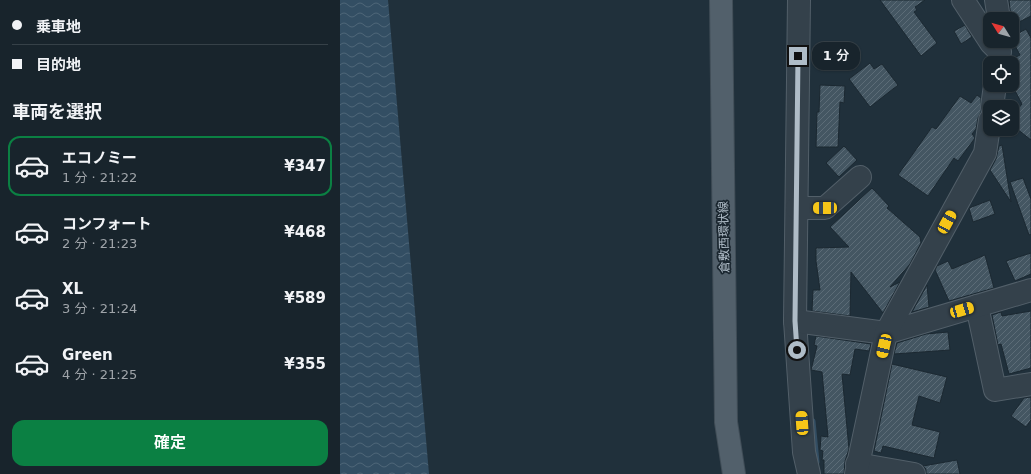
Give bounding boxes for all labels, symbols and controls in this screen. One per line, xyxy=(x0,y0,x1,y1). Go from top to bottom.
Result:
north arrow xyxy=(983,12,1019,48)
map controls xyxy=(983,12,1019,136)
text: 乗車地 xyxy=(36,18,81,36)
callout: 1 分 xyxy=(812,42,860,70)
route end xyxy=(789,47,807,65)
text: 1 分 xyxy=(823,48,849,63)
text: 目的地 xyxy=(36,56,81,74)
button: locate xyxy=(983,56,1019,92)
button: layers xyxy=(983,100,1019,136)
text: 車両を選択 xyxy=(12,101,102,122)
icon: car xyxy=(14,148,50,184)
text: エコノミー xyxy=(62,149,137,167)
text: ¥347 xyxy=(284,157,326,175)
text: 1 分 · 21:22 xyxy=(62,170,137,185)
street label: 倉敷西環状線 xyxy=(716,201,732,273)
car xyxy=(813,202,837,214)
car xyxy=(936,209,958,235)
icon: car xyxy=(14,214,50,250)
text: コンフォート xyxy=(62,215,152,233)
text: ¥468 xyxy=(284,223,326,241)
text: 2 分 · 21:23 xyxy=(62,236,137,251)
icon: car xyxy=(14,280,50,316)
text: XL xyxy=(62,280,83,298)
text: ¥589 xyxy=(284,289,326,307)
text: 3 分 · 21:24 xyxy=(62,301,137,316)
car xyxy=(949,301,975,319)
car xyxy=(875,333,893,359)
route start xyxy=(788,341,806,359)
icon: car xyxy=(14,346,50,382)
text: Green xyxy=(62,346,113,364)
text: ¥355 xyxy=(284,355,326,373)
text: 4 分 · 21:25 xyxy=(62,367,137,382)
car xyxy=(795,411,809,435)
button: 確定 xyxy=(12,420,328,466)

